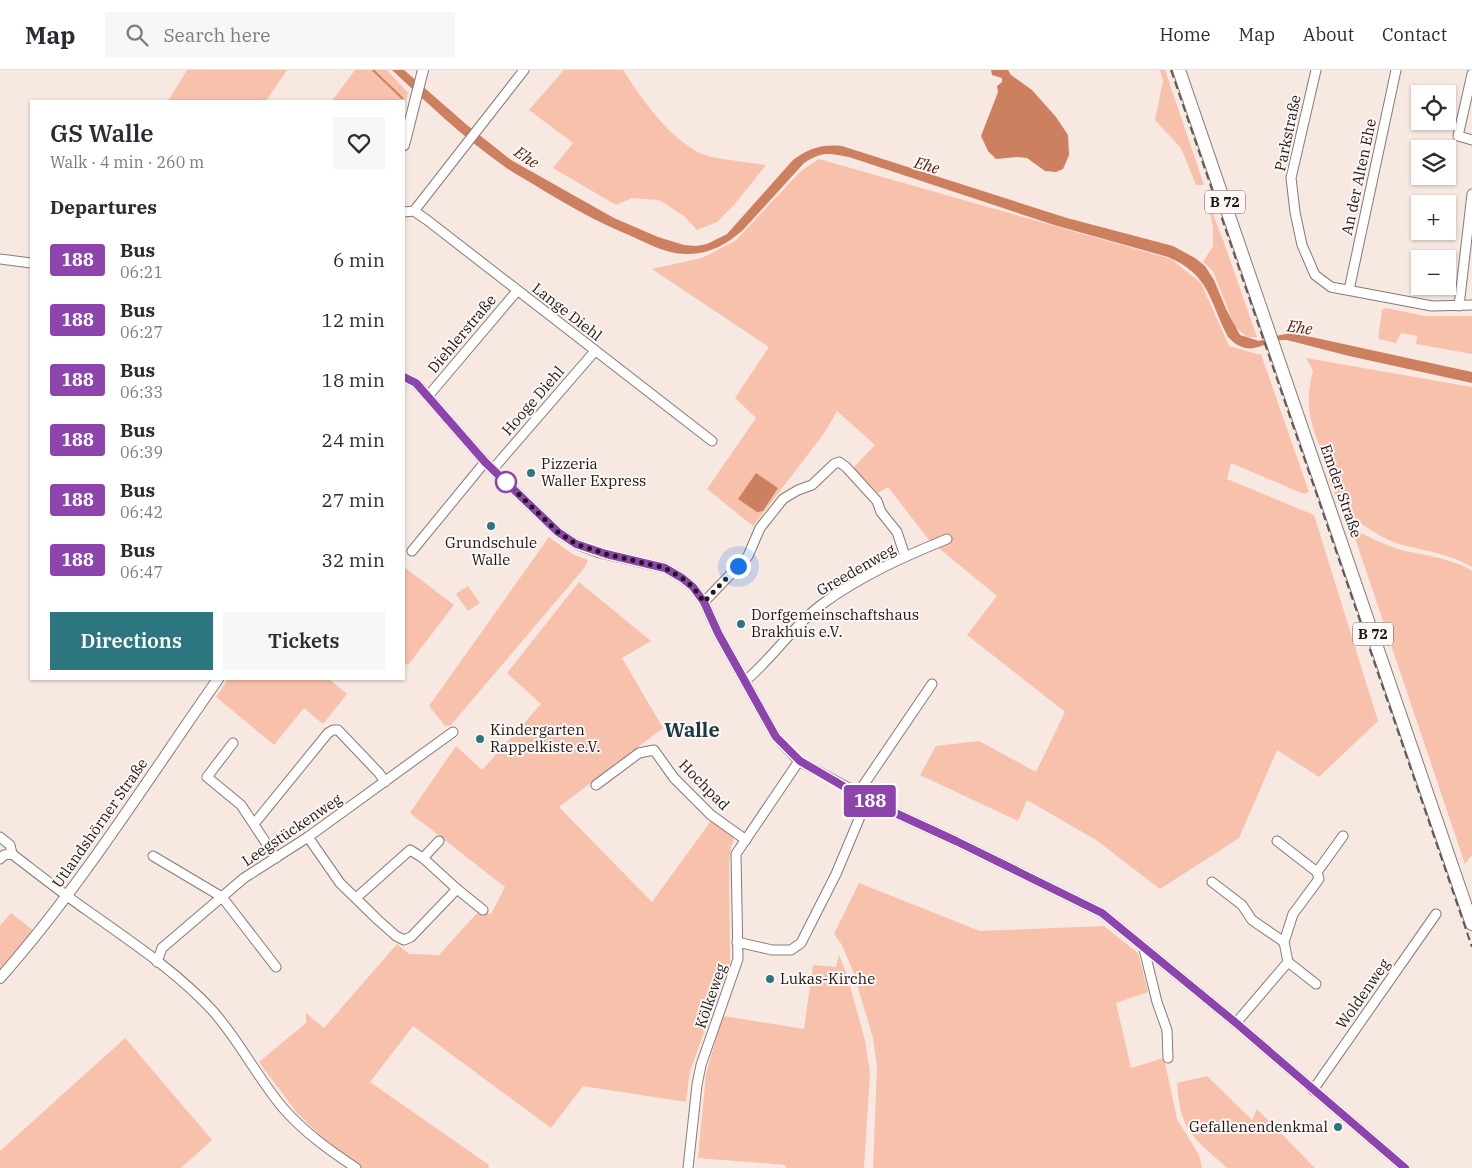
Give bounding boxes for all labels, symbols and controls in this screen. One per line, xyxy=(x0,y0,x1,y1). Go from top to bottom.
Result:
search box xyxy=(105,12,455,57)
text: Map xyxy=(25,19,75,51)
icon: search xyxy=(123,21,151,49)
text: Search here xyxy=(163,23,270,47)
text: Home xyxy=(1159,23,1211,46)
text: Map xyxy=(1239,23,1275,46)
text: About xyxy=(1303,23,1354,46)
text: Contact xyxy=(1382,23,1447,46)
map controls xyxy=(1411,85,1456,295)
button: locate xyxy=(1411,85,1456,130)
street label: Parkstraße xyxy=(1270,93,1305,173)
text: GS Walle xyxy=(50,117,154,149)
button: heart xyxy=(333,117,385,169)
street label: An der Alten Ehe xyxy=(1337,117,1380,237)
button: layers xyxy=(1411,140,1456,185)
water label: Ehe xyxy=(510,141,543,172)
text: Walk · 4 min · 260 m xyxy=(50,152,204,172)
water label: Ehe xyxy=(911,152,942,178)
road number: B 72 xyxy=(1205,190,1245,214)
text: Departures xyxy=(50,195,157,219)
button: + xyxy=(1411,195,1456,240)
text: Bus xyxy=(120,238,155,262)
text: 188 xyxy=(61,248,94,271)
text: 6 min xyxy=(333,248,385,272)
button: − xyxy=(1411,250,1456,295)
text: 06:21 xyxy=(120,262,163,282)
street label: Lange Diehl xyxy=(529,278,606,345)
street label: Diehlerstraße xyxy=(423,290,500,377)
text: Bus xyxy=(120,298,155,322)
text: 188 xyxy=(61,308,94,331)
text: 12 min xyxy=(322,308,385,332)
water label: Ehe xyxy=(1285,315,1314,339)
text: 06:27 xyxy=(120,322,163,342)
text: Bus xyxy=(120,358,155,382)
street label: Hooge Diehl xyxy=(497,362,568,439)
text: 188 xyxy=(61,368,94,391)
text: 18 min xyxy=(322,368,385,392)
text: 06:33 xyxy=(120,382,163,402)
text: Bus xyxy=(120,418,155,442)
text: 188 xyxy=(61,428,94,451)
text: 24 min xyxy=(322,428,385,452)
text: 06:39 xyxy=(120,442,163,462)
street label: Emder Straße xyxy=(1317,442,1366,540)
place label: Pizzeria Waller Express xyxy=(541,454,646,490)
marker: Pizzeria Waller Express xyxy=(525,467,537,479)
unlabelled marker xyxy=(495,471,517,493)
text: Bus xyxy=(120,478,155,502)
text: 188 xyxy=(61,488,94,511)
text: 27 min xyxy=(322,488,385,512)
text: 06:42 xyxy=(120,502,163,522)
marker: Grundschule Walle xyxy=(485,520,497,532)
place label: Grundschule Walle xyxy=(445,533,537,569)
text: Bus xyxy=(120,538,155,562)
street label: Greedenweg xyxy=(813,539,899,600)
text: 188 xyxy=(61,548,94,571)
text: 32 min xyxy=(322,548,385,572)
your location xyxy=(726,554,751,579)
text: 06:47 xyxy=(120,562,163,582)
place label: Dorfgemeinschaftshaus Brakhuis e.V. xyxy=(751,605,919,641)
button: Directions xyxy=(50,612,213,670)
button: Tickets xyxy=(223,612,385,670)
marker: Dorfgemeinschaftshaus Brakhuis e.V. xyxy=(735,618,747,630)
road number: B 72 xyxy=(1353,622,1393,646)
district label: Walle xyxy=(664,716,720,743)
place label: Kindergarten Rappelkiste e.V. xyxy=(490,720,601,756)
marker: Kindergarten Rappelkiste e.V. xyxy=(474,733,486,745)
street label: Utlandshörner Straße xyxy=(48,754,151,891)
street label: Hochpad xyxy=(675,755,734,814)
line badge: 188 xyxy=(841,785,899,817)
street label: Leegstückenweg xyxy=(238,789,345,870)
text: 188 xyxy=(854,789,886,812)
street label: Woldenweg xyxy=(1332,955,1394,1032)
street label: Kölkeweg xyxy=(691,961,731,1031)
place label: Lukas-Kirche xyxy=(780,969,875,988)
marker: Lukas-Kirche xyxy=(764,973,776,985)
place label: Gefallenendenkmal xyxy=(1189,1117,1328,1136)
marker: Gefallenendenkmal xyxy=(1332,1121,1344,1133)

